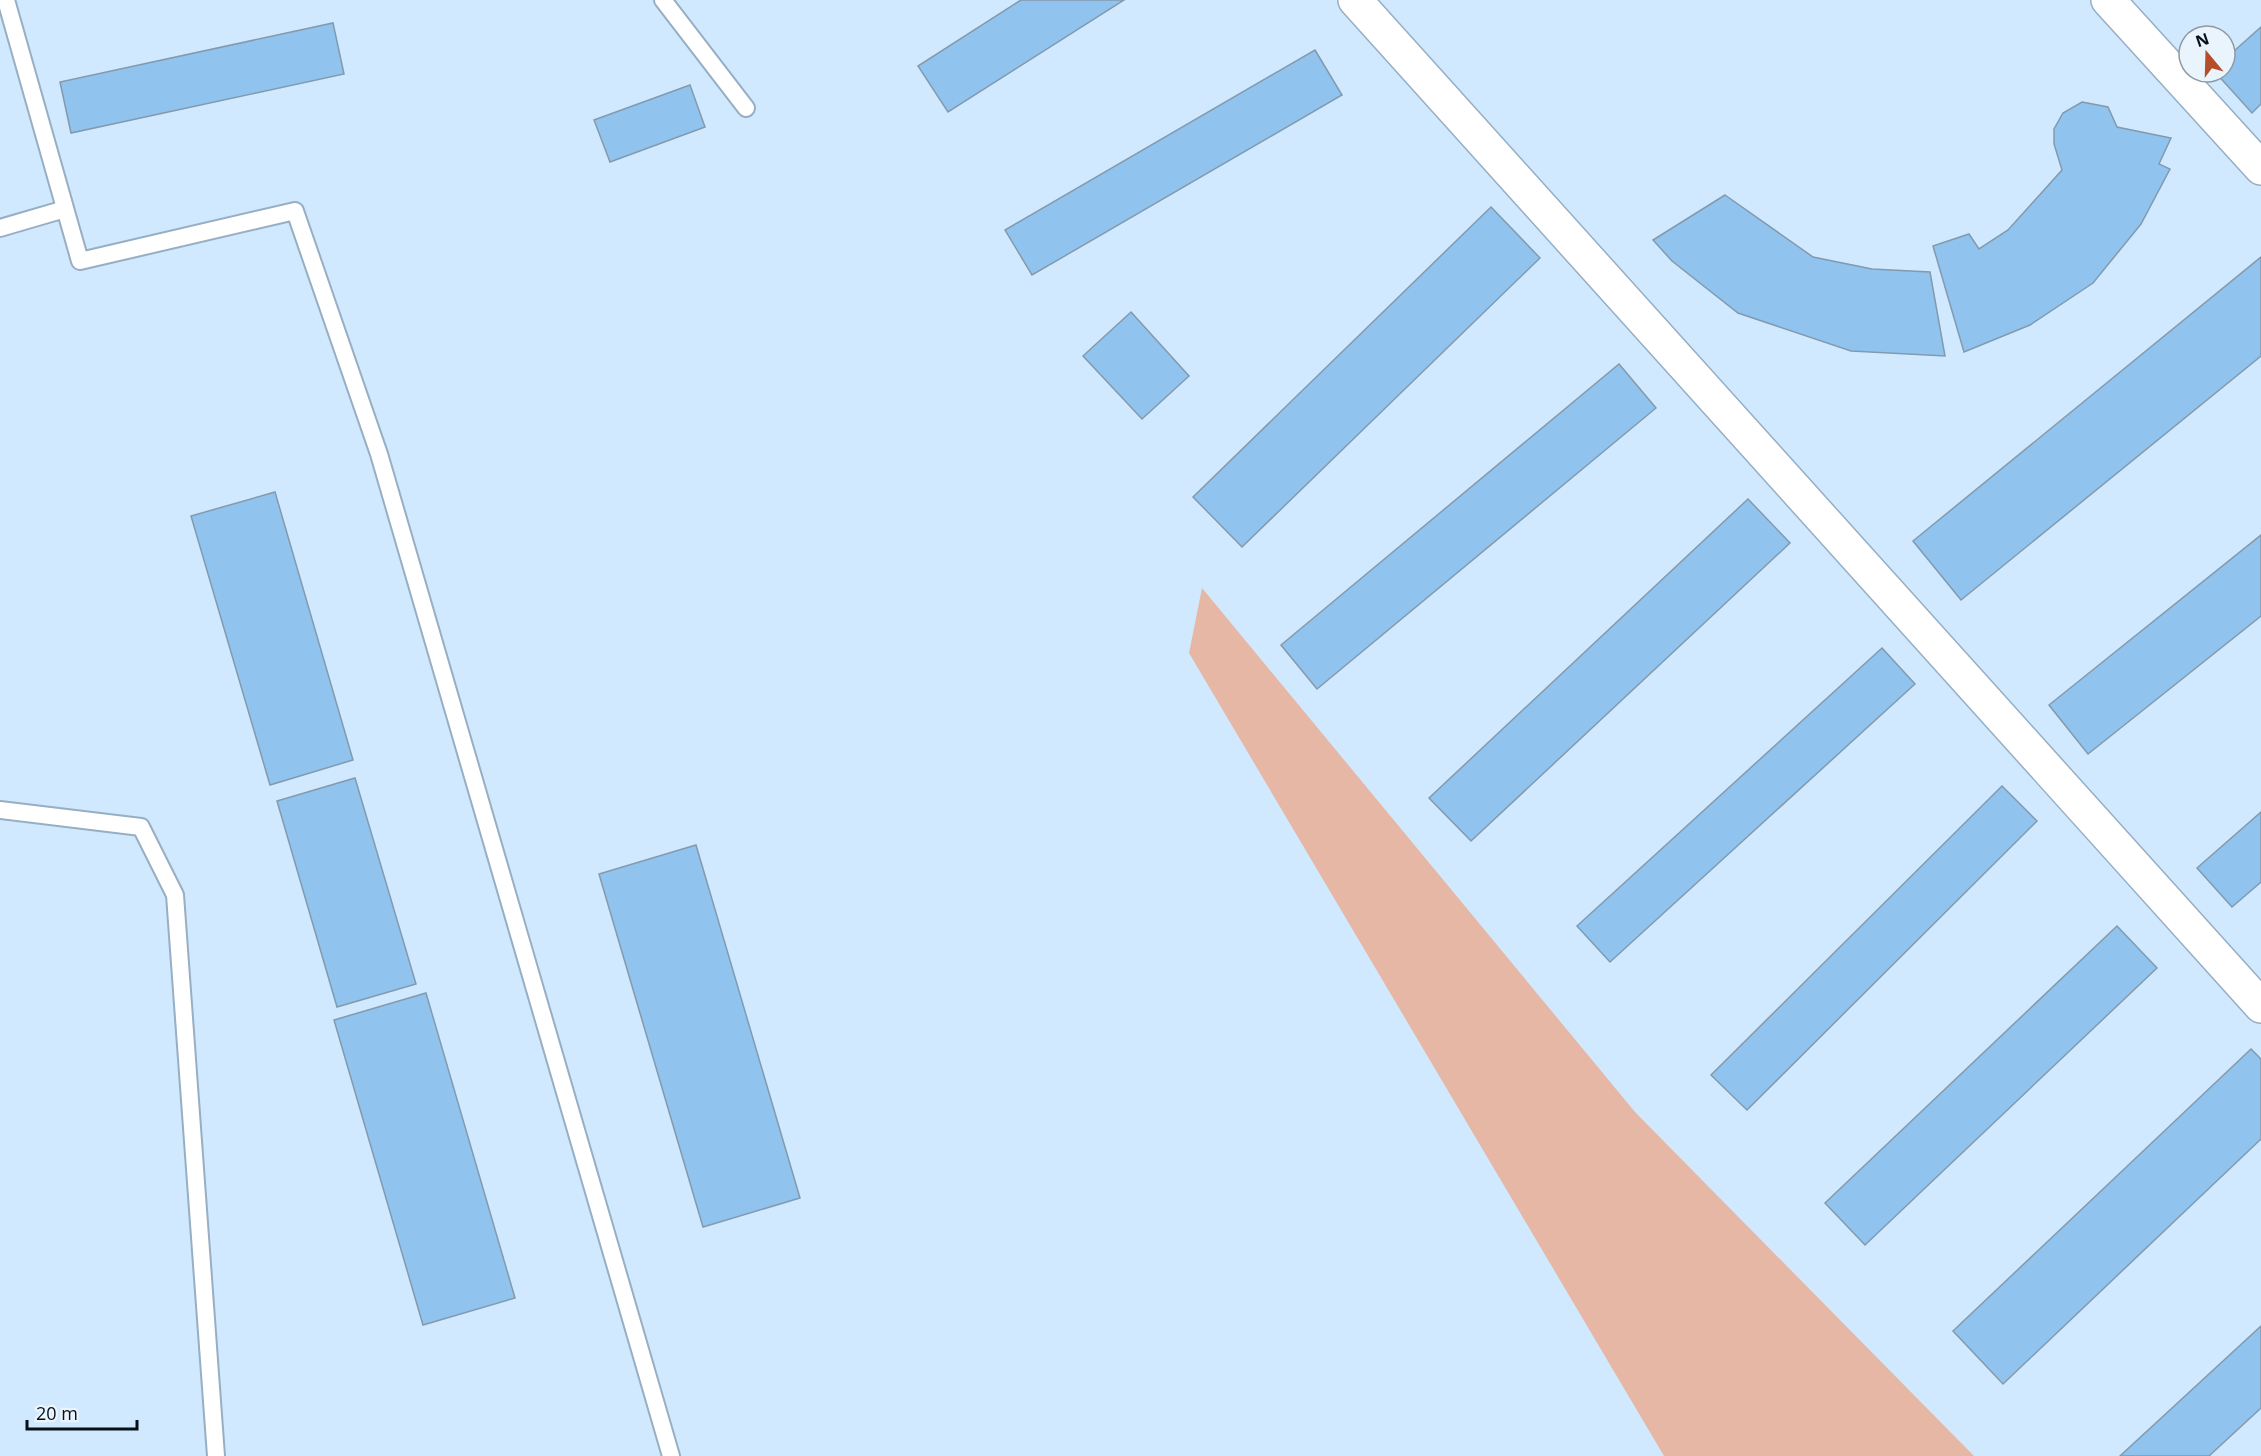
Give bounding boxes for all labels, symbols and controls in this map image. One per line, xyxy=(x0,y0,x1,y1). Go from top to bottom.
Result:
north arrow xyxy=(2177,24,2237,84)
text: N xyxy=(2192,27,2212,52)
scale bar xyxy=(27,1393,136,1431)
text: 20 m xyxy=(36,1401,78,1425)

